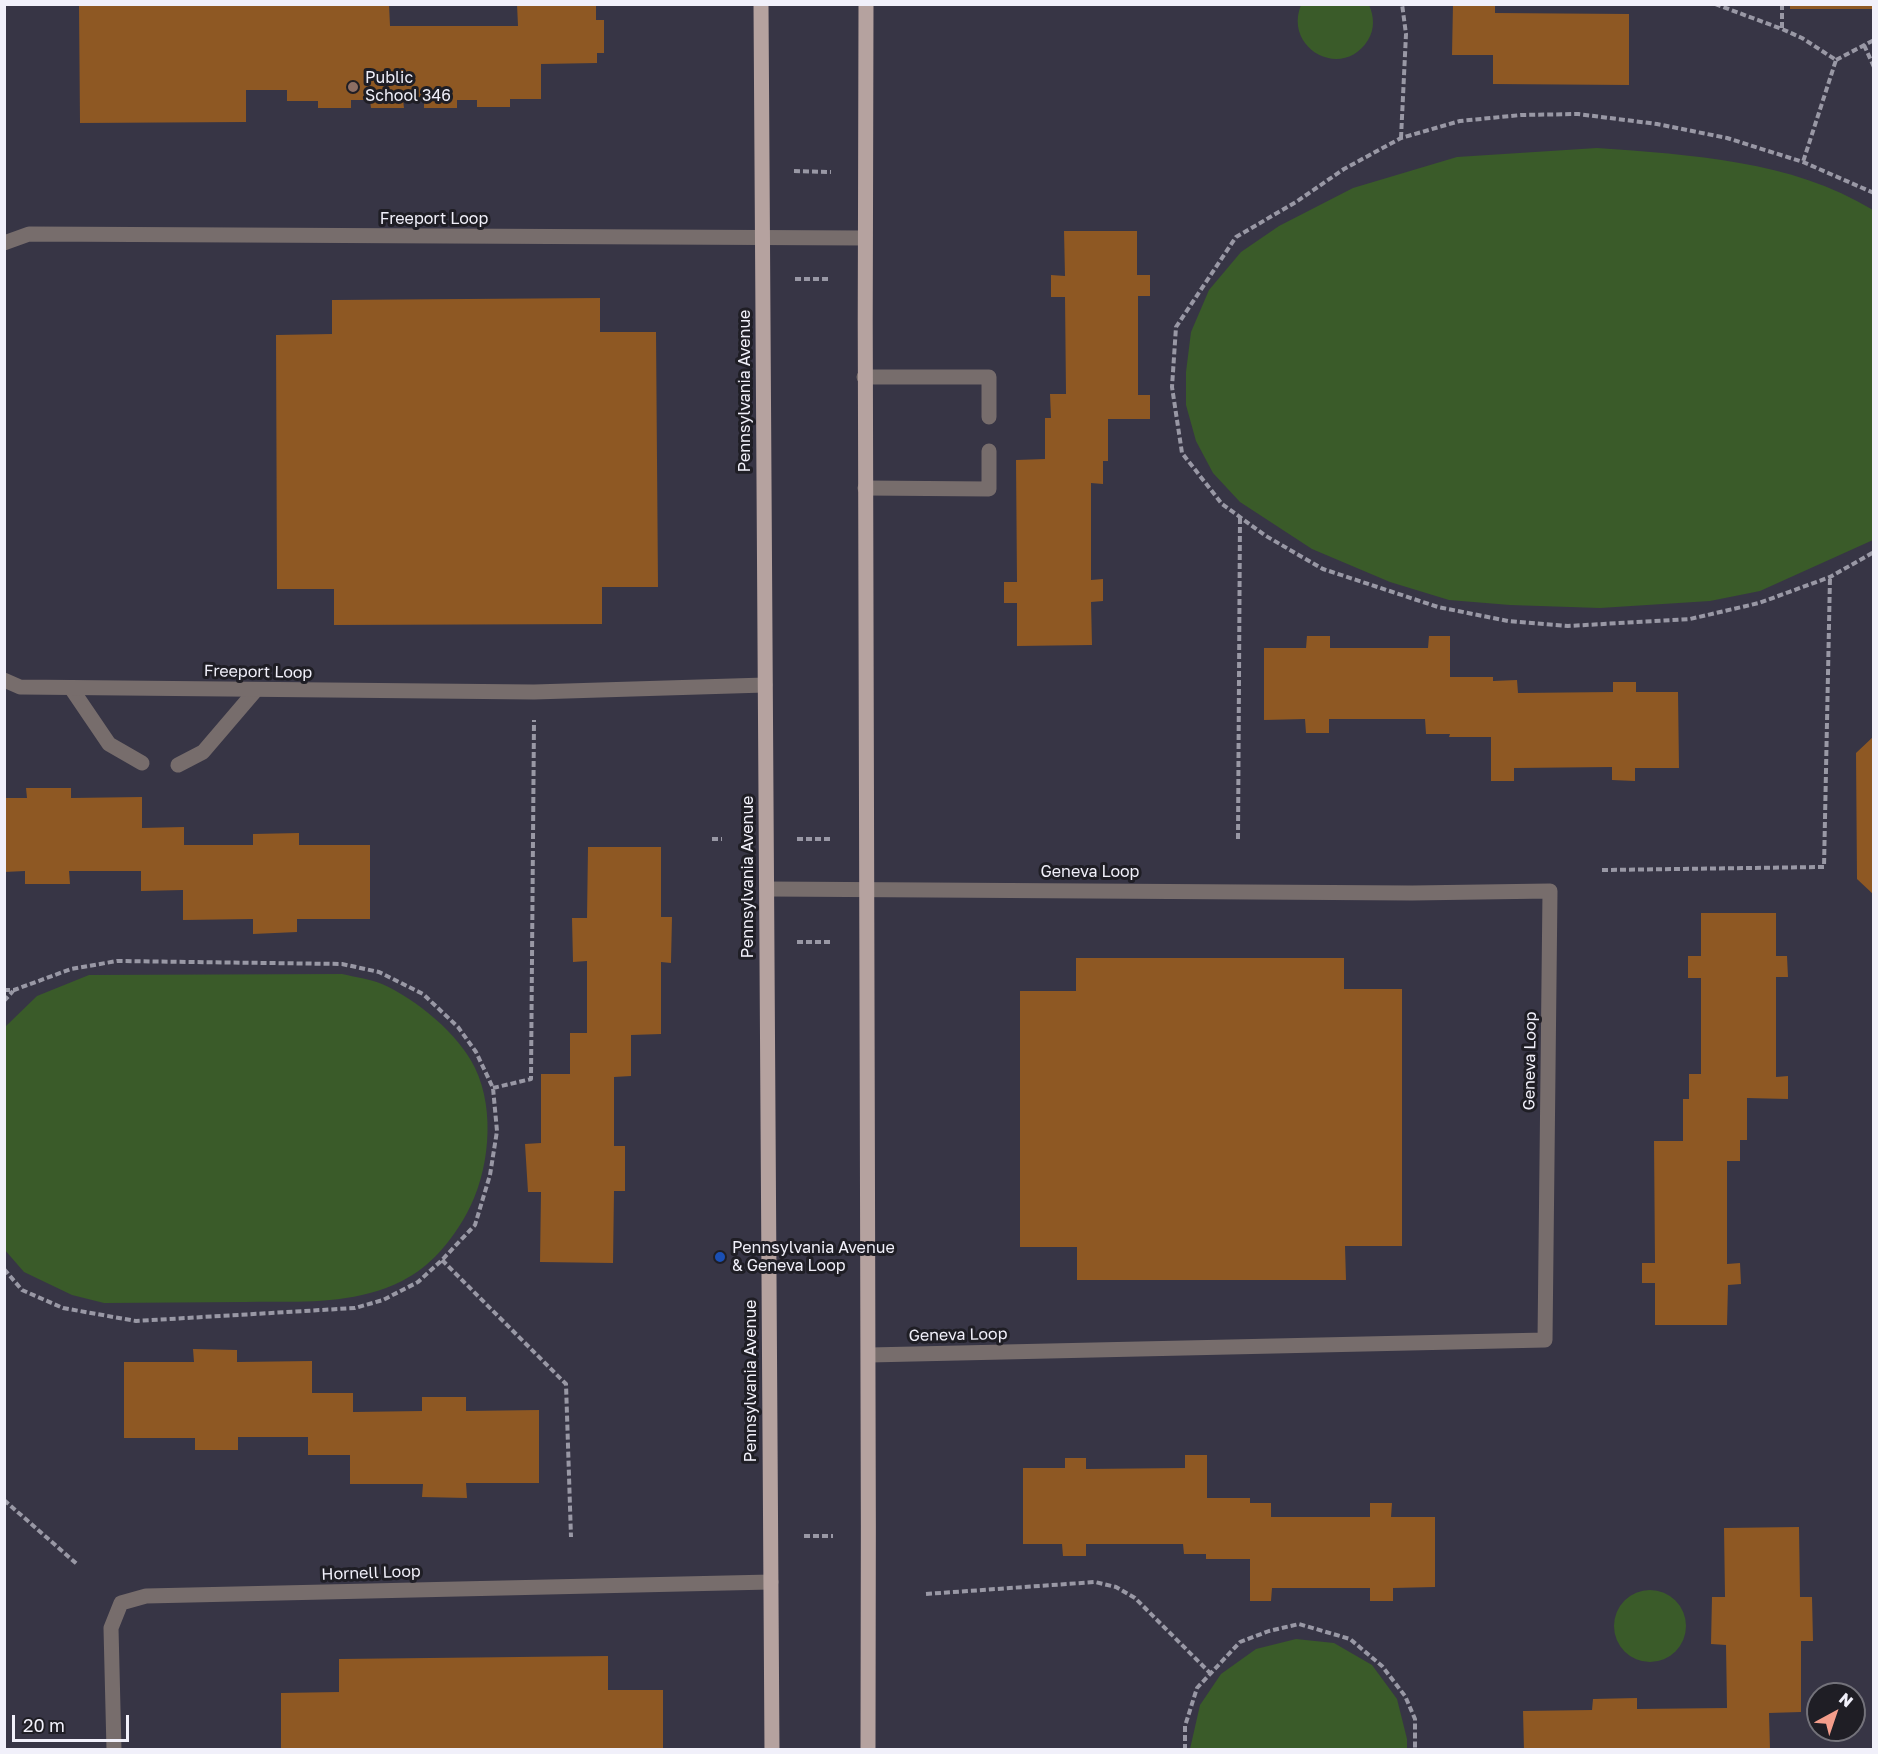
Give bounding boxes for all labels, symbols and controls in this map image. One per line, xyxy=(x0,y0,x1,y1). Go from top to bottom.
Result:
place label: Public School 346 xyxy=(365,68,451,106)
marker: Public School 346 xyxy=(346,80,360,94)
street label: Freeport Loop xyxy=(380,209,488,229)
street label: Pennsylvania Avenue xyxy=(735,310,755,472)
street label: Freeport Loop xyxy=(204,661,312,683)
street label: Pennsylvania Avenue xyxy=(738,796,758,958)
street label: Geneva Loop xyxy=(1041,862,1139,882)
street label: Geneva Loop xyxy=(1520,1011,1540,1111)
place label: Pennsylvania Avenue & Geneva Loop xyxy=(732,1238,895,1276)
marker: Pennsylvania Avenue & Geneva Loop xyxy=(713,1250,727,1264)
street label: Pennsylvania Avenue xyxy=(741,1300,761,1462)
street label: Geneva Loop xyxy=(908,1325,1008,1345)
street label: Hornell Loop xyxy=(321,1562,421,1584)
north arrow xyxy=(1806,1682,1866,1742)
text: N xyxy=(1835,1688,1857,1711)
scale bar xyxy=(15,1703,132,1741)
text: 20 m xyxy=(23,1714,65,1736)

